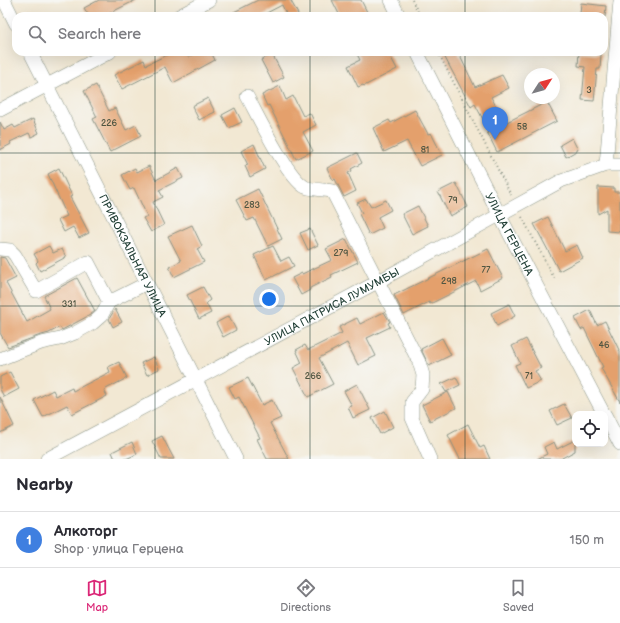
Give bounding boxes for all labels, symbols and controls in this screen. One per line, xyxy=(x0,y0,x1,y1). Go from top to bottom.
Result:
search box xyxy=(12,12,608,56)
icon: search xyxy=(26,23,48,45)
text: Search here xyxy=(58,25,141,44)
north arrow xyxy=(524,68,560,104)
house number: 3 xyxy=(586,85,592,96)
pin: 1 xyxy=(482,107,508,140)
house number: 226 xyxy=(101,118,118,129)
house number: 58 xyxy=(517,122,527,133)
house number: 81 xyxy=(421,145,429,156)
street label: УЛИЦА ГЕРЦЕНА xyxy=(483,190,536,278)
street label: ПРИВОКЗАЛЬНАЯ УЛИЦА xyxy=(97,192,170,319)
house number: 79 xyxy=(448,195,458,206)
house number: 283 xyxy=(244,200,261,211)
house number: 279 xyxy=(334,248,348,259)
street label: УЛИЦА ПАТРИСА ЛУМУМБЫ xyxy=(262,265,401,348)
house number: 77 xyxy=(482,265,491,276)
house number: 298 xyxy=(441,276,457,287)
your location xyxy=(259,289,279,309)
house number: 331 xyxy=(62,299,76,310)
house number: 46 xyxy=(599,340,610,351)
house number: 266 xyxy=(305,371,322,382)
house number: 71 xyxy=(525,371,533,382)
map controls xyxy=(572,411,608,447)
button: locate xyxy=(572,411,608,447)
text: Nearby xyxy=(16,475,73,495)
text: Алкоторг xyxy=(54,522,118,541)
text: 1 xyxy=(26,532,32,548)
text: 150 m xyxy=(570,532,604,548)
text: Shop · улица Герцена xyxy=(54,541,184,557)
tab: Map xyxy=(86,577,108,614)
tab: Directions xyxy=(280,577,331,614)
tab: Saved xyxy=(503,577,534,614)

